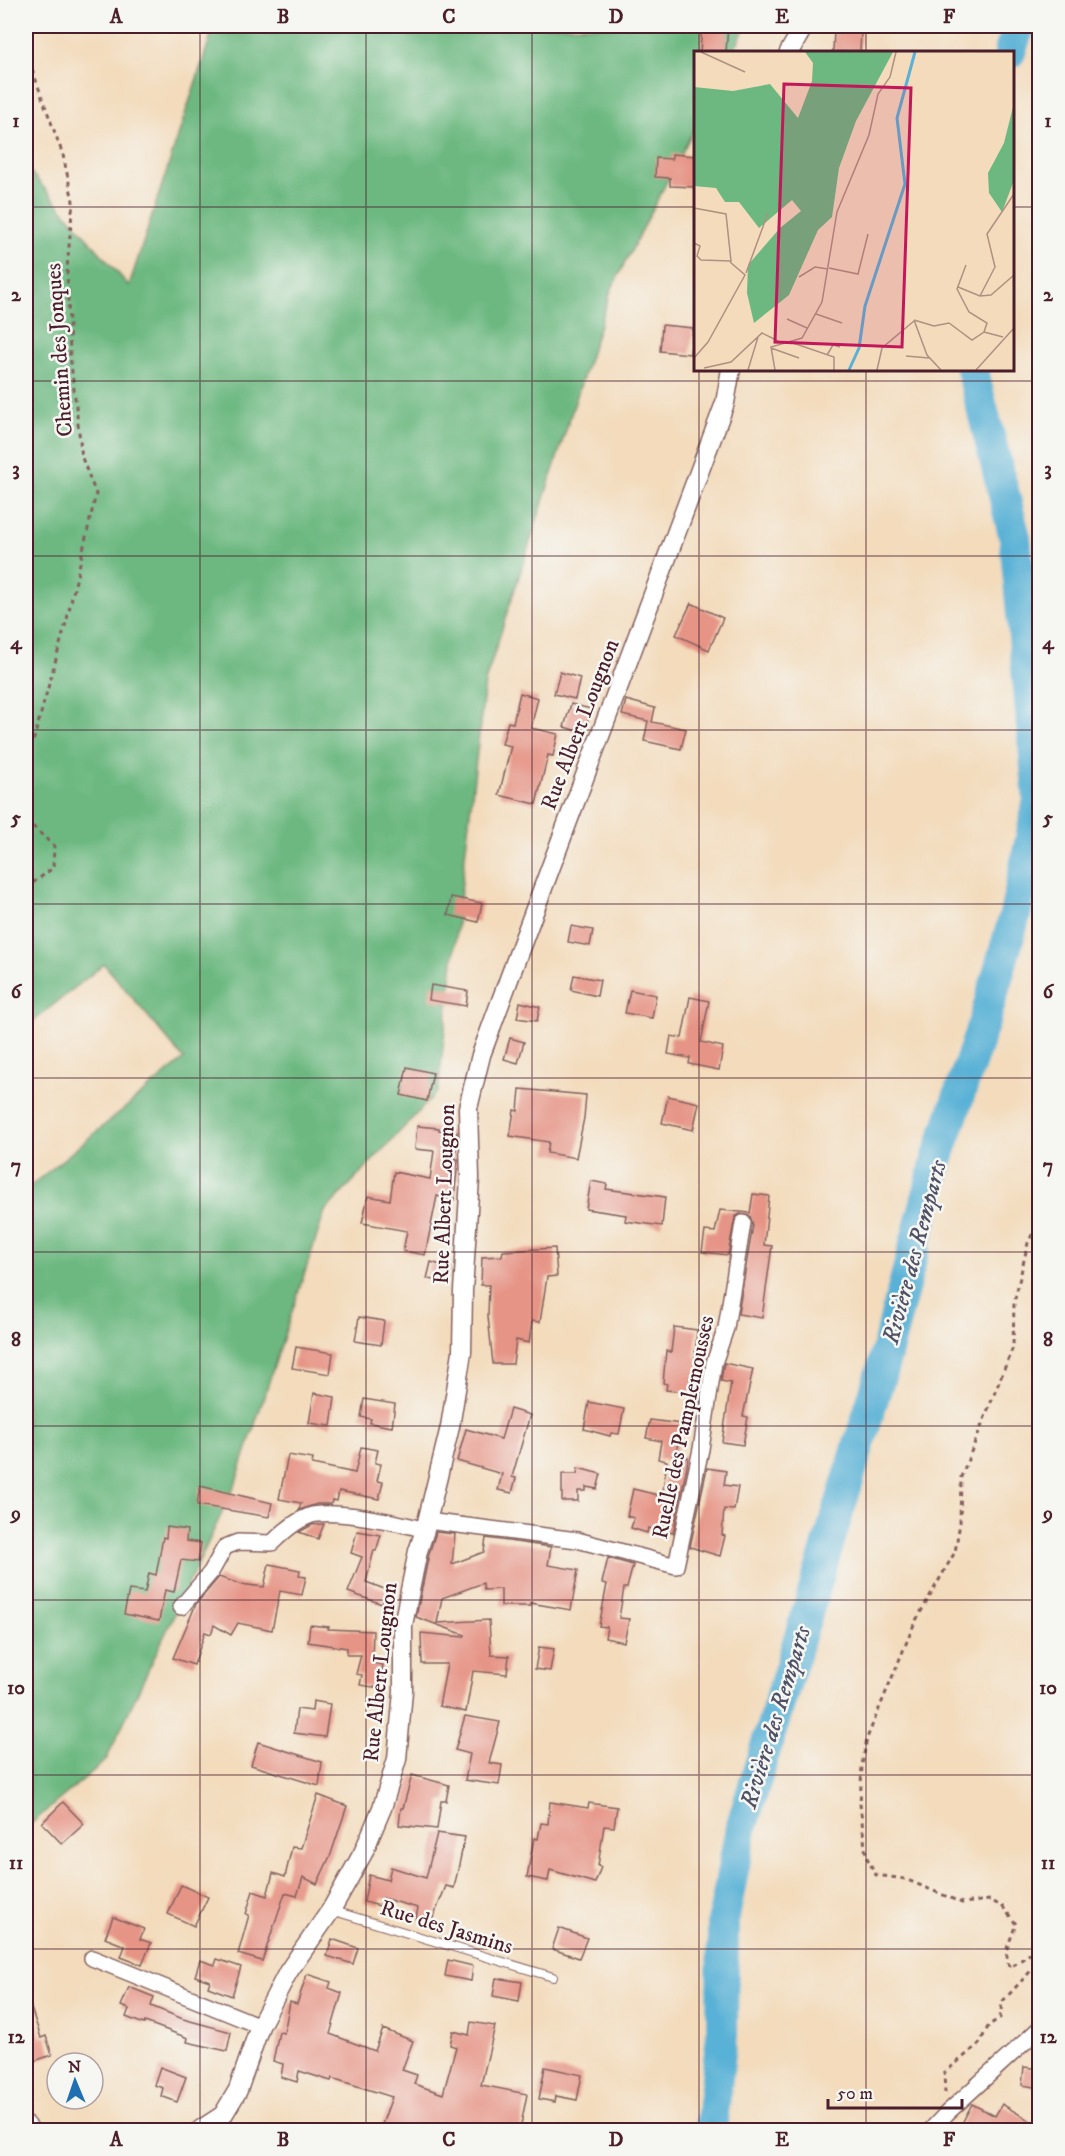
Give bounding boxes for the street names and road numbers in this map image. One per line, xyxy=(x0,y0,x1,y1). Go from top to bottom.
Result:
street label: Chemin des Jonques xyxy=(40,262,79,438)
street label: Rue Albert Lougnon xyxy=(535,635,626,814)
street label: Rue Albert Lougnon xyxy=(428,1103,461,1285)
street label: Ruelle des Pamplemousses xyxy=(647,1313,720,1541)
street label: Rue Albert Lougnon xyxy=(358,1580,403,1763)
street label: Rue des Jasmins xyxy=(377,1894,516,1960)

